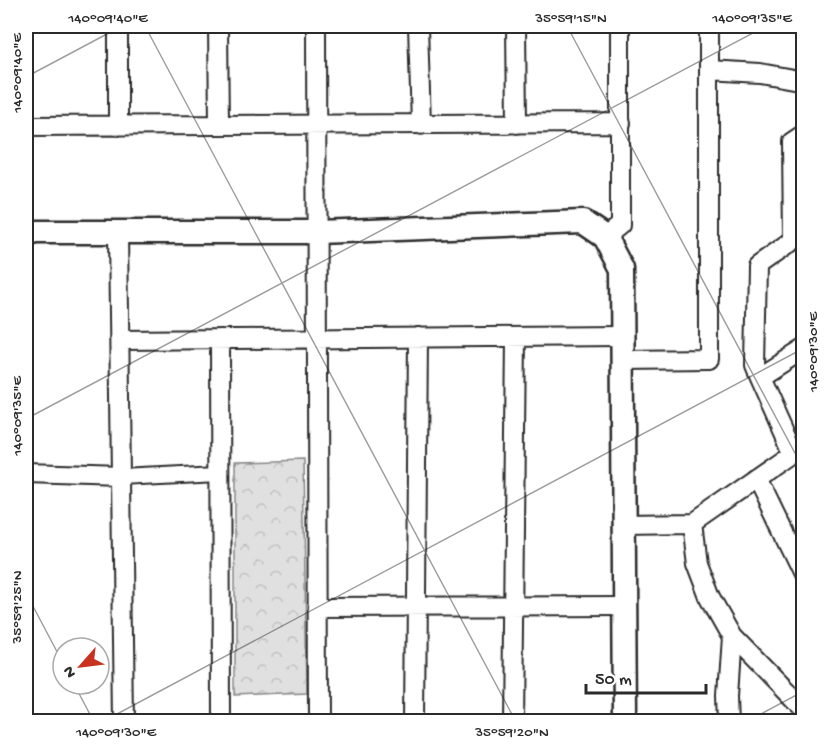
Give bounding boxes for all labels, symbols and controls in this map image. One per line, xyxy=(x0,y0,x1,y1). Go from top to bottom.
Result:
text: 140°09'40"E xyxy=(67,10,148,28)
text: 35°59'15"N xyxy=(534,10,607,28)
text: 140°09'35"E xyxy=(711,10,792,28)
text: 140°09'40"E xyxy=(9,33,27,114)
text: 140°09'30"E xyxy=(805,311,823,393)
text: 140°09'35"E xyxy=(9,376,27,457)
text: 35°59'25"N xyxy=(9,570,27,644)
north arrow xyxy=(51,636,111,696)
scale bar xyxy=(586,657,706,695)
text: N xyxy=(60,662,82,680)
text: 50 m xyxy=(595,670,632,691)
text: 140°09'30"E xyxy=(75,724,157,742)
text: 35°59'20"N xyxy=(474,724,549,742)

